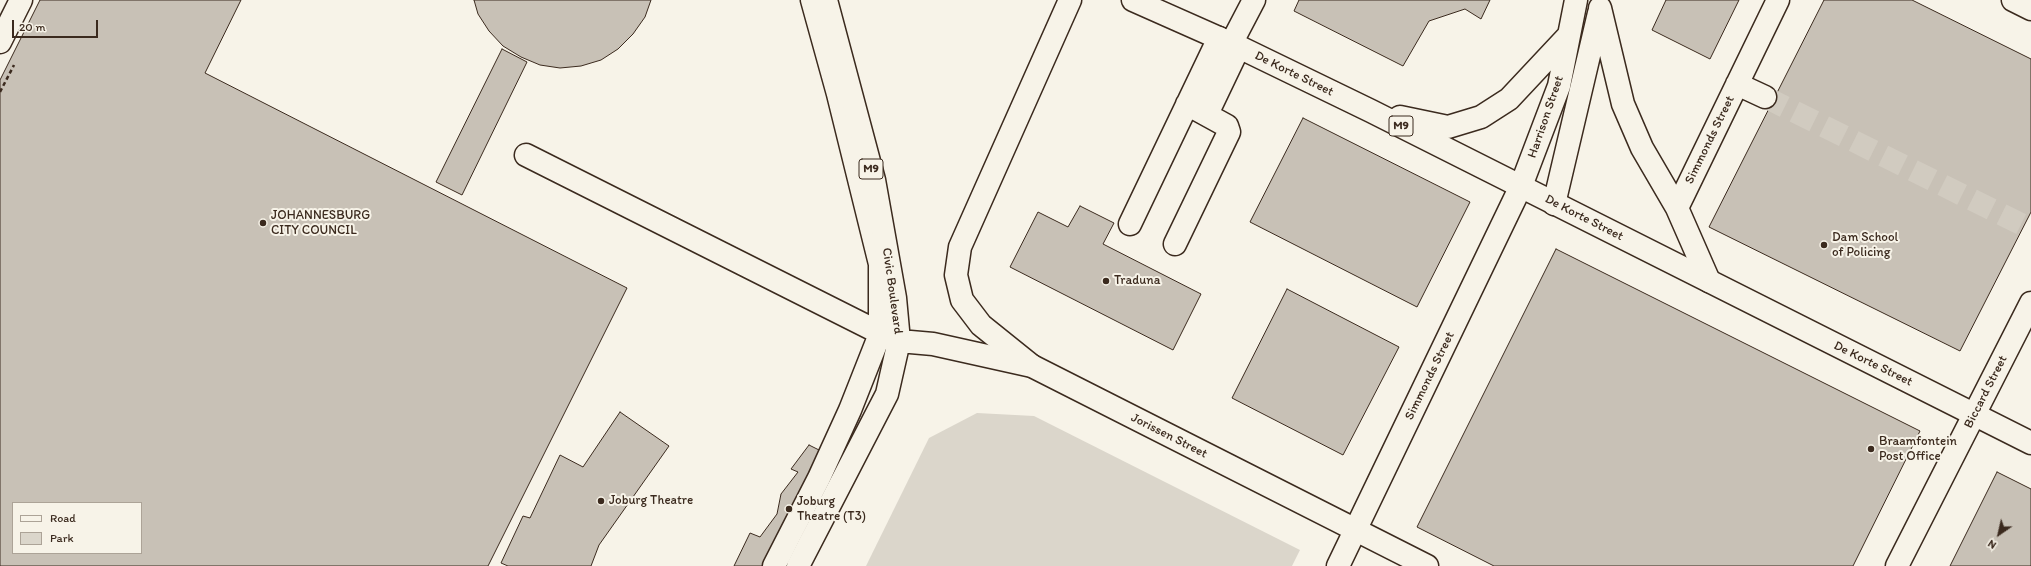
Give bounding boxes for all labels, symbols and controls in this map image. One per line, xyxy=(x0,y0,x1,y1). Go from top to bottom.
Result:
scale bar xyxy=(14,12,100,38)
text: 20 m xyxy=(19,20,46,34)
street label: De Korte Street xyxy=(1252,48,1336,100)
street label: Harrison Street xyxy=(1525,74,1567,160)
street label: Simmonds Street xyxy=(1682,93,1738,187)
road number: M9 xyxy=(1389,116,1413,136)
road number: M9 xyxy=(859,159,883,179)
street label: De Korte Street xyxy=(1542,192,1626,244)
place label: JOHANNESBURG CITY COUNCIL xyxy=(271,208,370,239)
marker: JOHANNESBURG CITY COUNCIL xyxy=(258,218,268,228)
place label: Dam School of Policing xyxy=(1832,230,1898,261)
marker: Dam School of Policing xyxy=(1819,240,1829,250)
street label: Civic Boulevard xyxy=(878,247,906,335)
place label: Traduna xyxy=(1114,273,1160,289)
marker: Traduna xyxy=(1101,276,1111,286)
street label: Simmonds Street xyxy=(1402,329,1458,423)
street label: De Korte Street xyxy=(1831,338,1915,390)
street label: Biccard Street xyxy=(1961,353,2011,431)
street label: Jorissen Street xyxy=(1128,410,1210,462)
place label: Braamfontein Post Office xyxy=(1879,434,1957,465)
marker: Braamfontein Post Office xyxy=(1866,444,1876,454)
place label: Joburg Theatre xyxy=(609,493,693,509)
place label: Joburg Theatre (T3) xyxy=(797,494,866,525)
marker: Joburg Theatre xyxy=(596,496,606,506)
legend xyxy=(12,502,142,554)
marker: Joburg Theatre (T3) xyxy=(784,504,794,514)
text: Road xyxy=(50,511,76,525)
north arrow xyxy=(1979,514,2019,554)
text: Park xyxy=(50,531,74,545)
text: N xyxy=(1985,537,1999,552)

